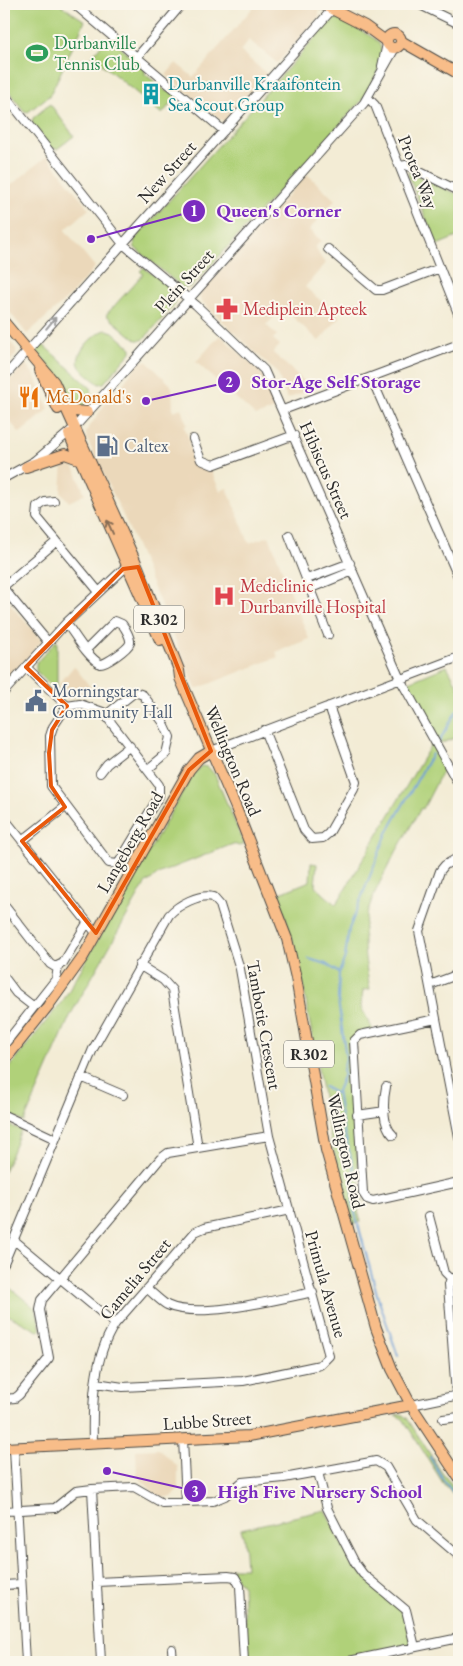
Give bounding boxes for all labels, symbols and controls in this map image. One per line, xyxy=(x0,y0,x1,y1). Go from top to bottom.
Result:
place label: Durbanville Tennis Club xyxy=(54,31,140,75)
sports icon: Durbanville Tennis Club xyxy=(24,40,50,66)
place label: Durbanville Kraaifontein Sea Scout Group xyxy=(168,72,342,116)
building icon: Durbanville Kraaifontein Sea Scout Group xyxy=(138,81,164,107)
street label: Protea Way xyxy=(393,131,444,212)
street label: New Street xyxy=(132,135,201,208)
callout: Queen's Corner xyxy=(181,194,351,228)
text: Queen's Corner xyxy=(217,198,342,223)
text: 1 xyxy=(190,201,198,220)
street label: Plein Street xyxy=(149,244,219,317)
pharmacy icon: Mediplein Apteek xyxy=(214,296,240,322)
place label: Mediplein Apteek xyxy=(243,297,367,320)
one-way arrow xyxy=(45,317,57,330)
callout: Stor-Age Self Storage xyxy=(217,365,431,399)
text: Stor-Age Self Storage xyxy=(251,369,421,394)
text: 2 xyxy=(225,372,233,391)
restaurant icon: McDonald's xyxy=(16,384,42,410)
place label: McDonald's xyxy=(46,385,131,408)
street label: Hibiscus Street xyxy=(295,417,358,522)
fuel station icon: Caltex xyxy=(94,433,120,459)
place label: Caltex xyxy=(124,434,169,457)
one-way arrow xyxy=(104,520,114,535)
place label: Mediclinic Durbanville Hospital xyxy=(240,574,386,618)
hospital icon: Mediclinic Durbanville Hospital xyxy=(211,583,237,609)
road number: R302 xyxy=(134,606,184,632)
place label: Morningstar Community Hall xyxy=(52,679,173,723)
public building icon: Morningstar Community Hall xyxy=(23,688,49,714)
street label: Wellington Road xyxy=(200,702,267,820)
street label: Langeberg Road xyxy=(91,786,168,897)
street label: Tambotie Crescent xyxy=(242,958,287,1092)
road number: R302 xyxy=(284,1040,334,1068)
street label: Wellington Road xyxy=(322,1091,371,1212)
street label: Primula Avenue xyxy=(300,1228,353,1340)
street label: Camelia Street xyxy=(94,1233,176,1324)
street label: Lubbe Street xyxy=(162,1406,252,1435)
callout: High Five Nursery School xyxy=(182,1474,432,1508)
text: High Five Nursery School xyxy=(218,1479,423,1504)
text: 3 xyxy=(191,1482,199,1501)

